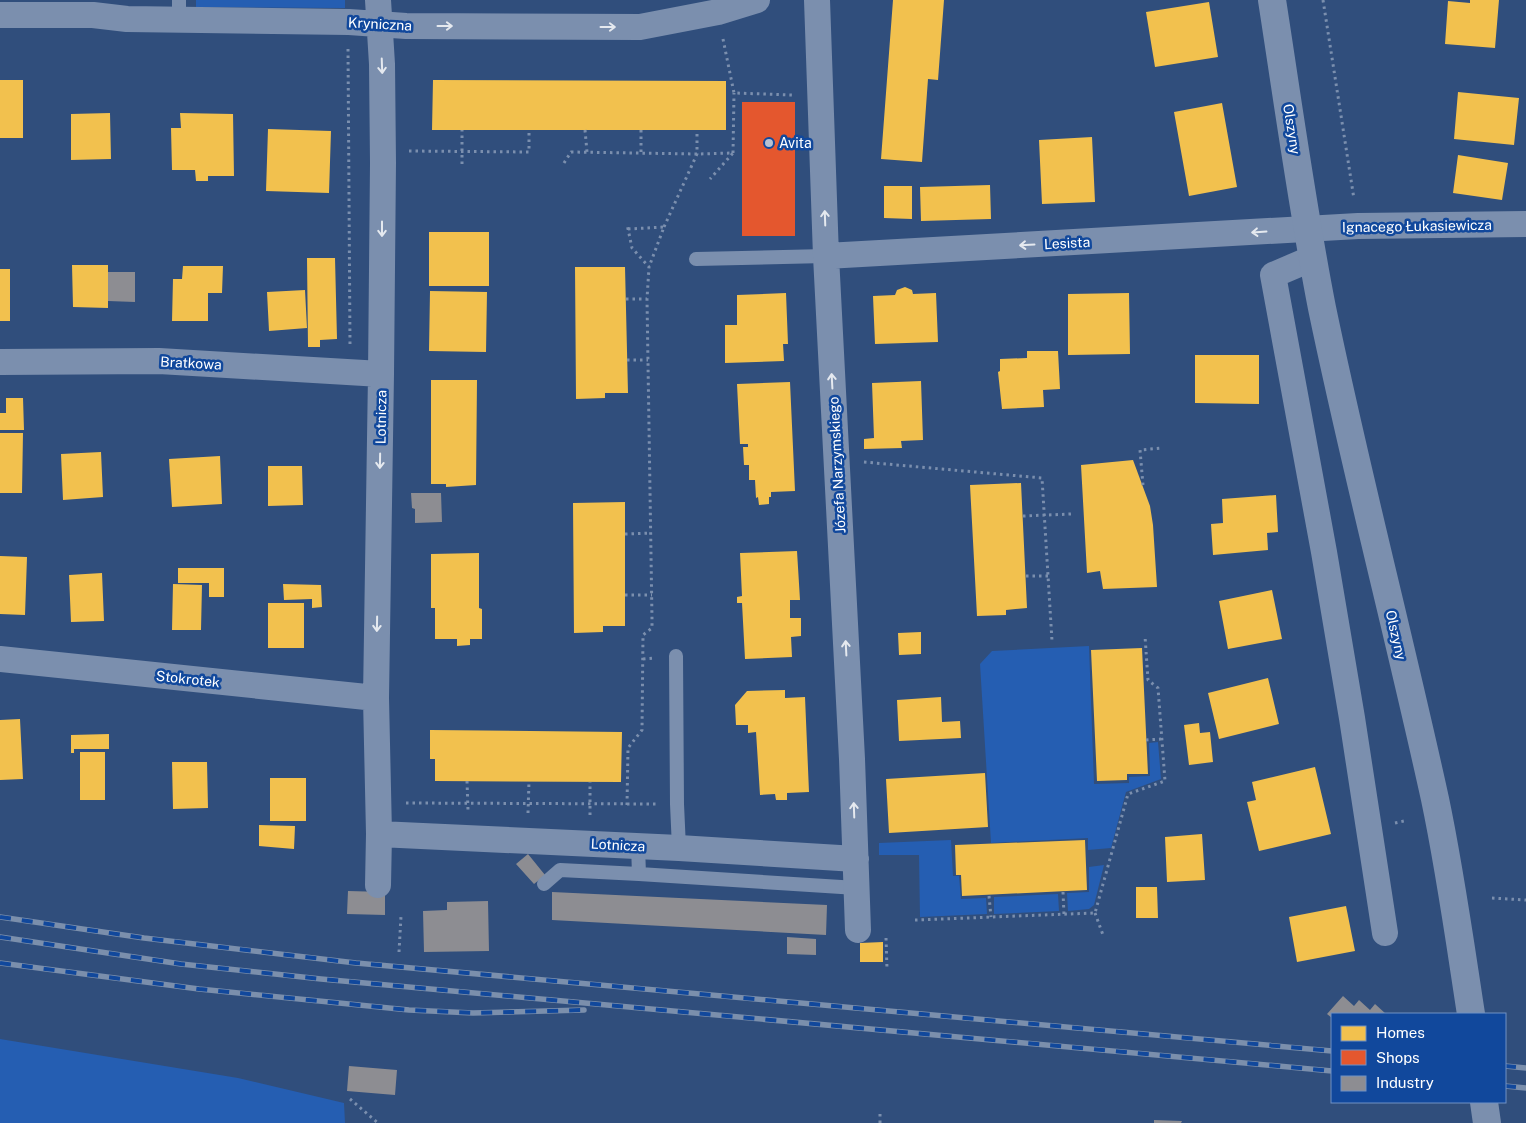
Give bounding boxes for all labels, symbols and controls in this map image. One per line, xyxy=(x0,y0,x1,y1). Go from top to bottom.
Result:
street label: Kryniczna xyxy=(348,14,412,34)
one-way arrow xyxy=(436,21,453,31)
one-way arrow xyxy=(599,22,615,32)
one-way arrow xyxy=(377,58,386,74)
street label: Olszyny xyxy=(1280,103,1304,156)
place label: Avita xyxy=(779,135,812,151)
marker: Avita xyxy=(763,137,775,149)
one-way arrow xyxy=(820,210,829,226)
street label: Ignacego Łukasiewicza xyxy=(1342,217,1492,235)
one-way arrow xyxy=(377,220,387,236)
one-way arrow xyxy=(1252,228,1268,237)
street label: Lesista xyxy=(1043,234,1091,252)
one-way arrow xyxy=(1020,241,1036,250)
street label: Bratkowa xyxy=(160,353,222,373)
one-way arrow xyxy=(828,373,837,389)
street label: Lotnicza xyxy=(373,390,389,444)
street label: Józefa Narzymskiego xyxy=(825,396,849,534)
one-way arrow xyxy=(375,452,385,469)
street label: Olszyny xyxy=(1383,608,1410,662)
one-way arrow xyxy=(372,615,382,631)
one-way arrow xyxy=(842,640,851,656)
street label: Stokrotek xyxy=(155,668,221,690)
one-way arrow xyxy=(849,802,859,818)
street label: Lotnicza xyxy=(590,836,646,854)
legend xyxy=(1331,1013,1506,1103)
text: Homes xyxy=(1376,1024,1425,1041)
text: Shops xyxy=(1376,1049,1420,1066)
text: Industry xyxy=(1376,1074,1434,1091)

